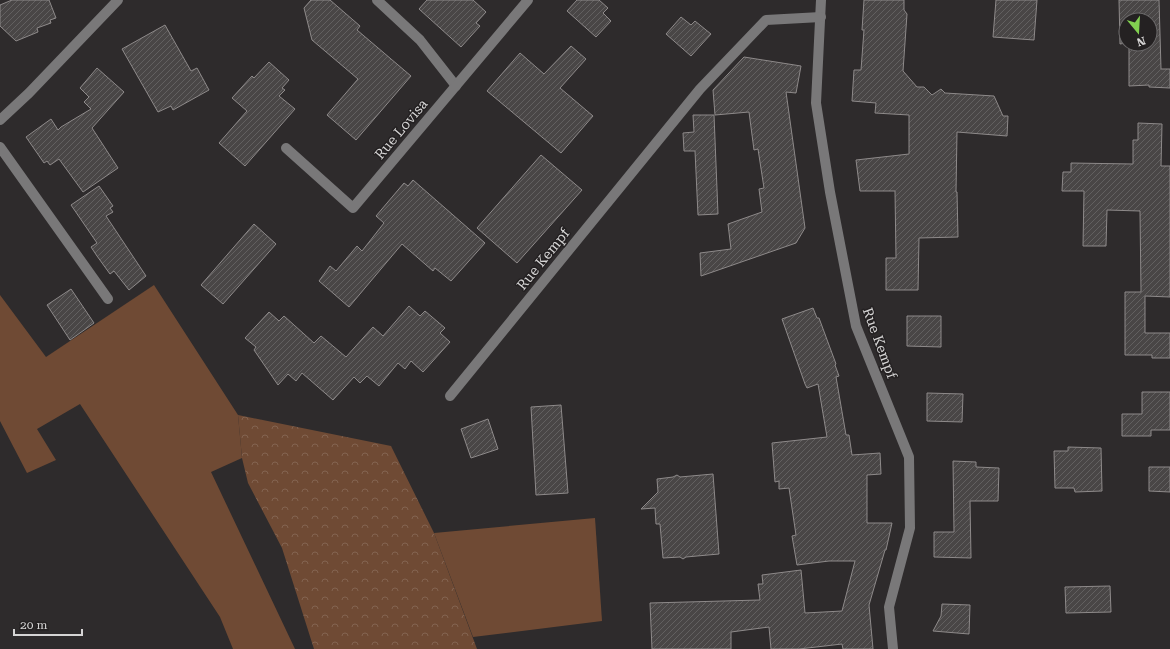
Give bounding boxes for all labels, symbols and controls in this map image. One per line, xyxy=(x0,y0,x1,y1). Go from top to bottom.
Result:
north arrow xyxy=(1118,12,1158,52)
text: N xyxy=(1134,34,1147,49)
street label: Rue Lovisa xyxy=(371,95,431,162)
street label: Rue Kempf xyxy=(513,225,573,293)
street label: Rue Kempf xyxy=(860,305,900,381)
scale bar xyxy=(14,611,82,637)
text: 20 m xyxy=(20,618,47,632)

